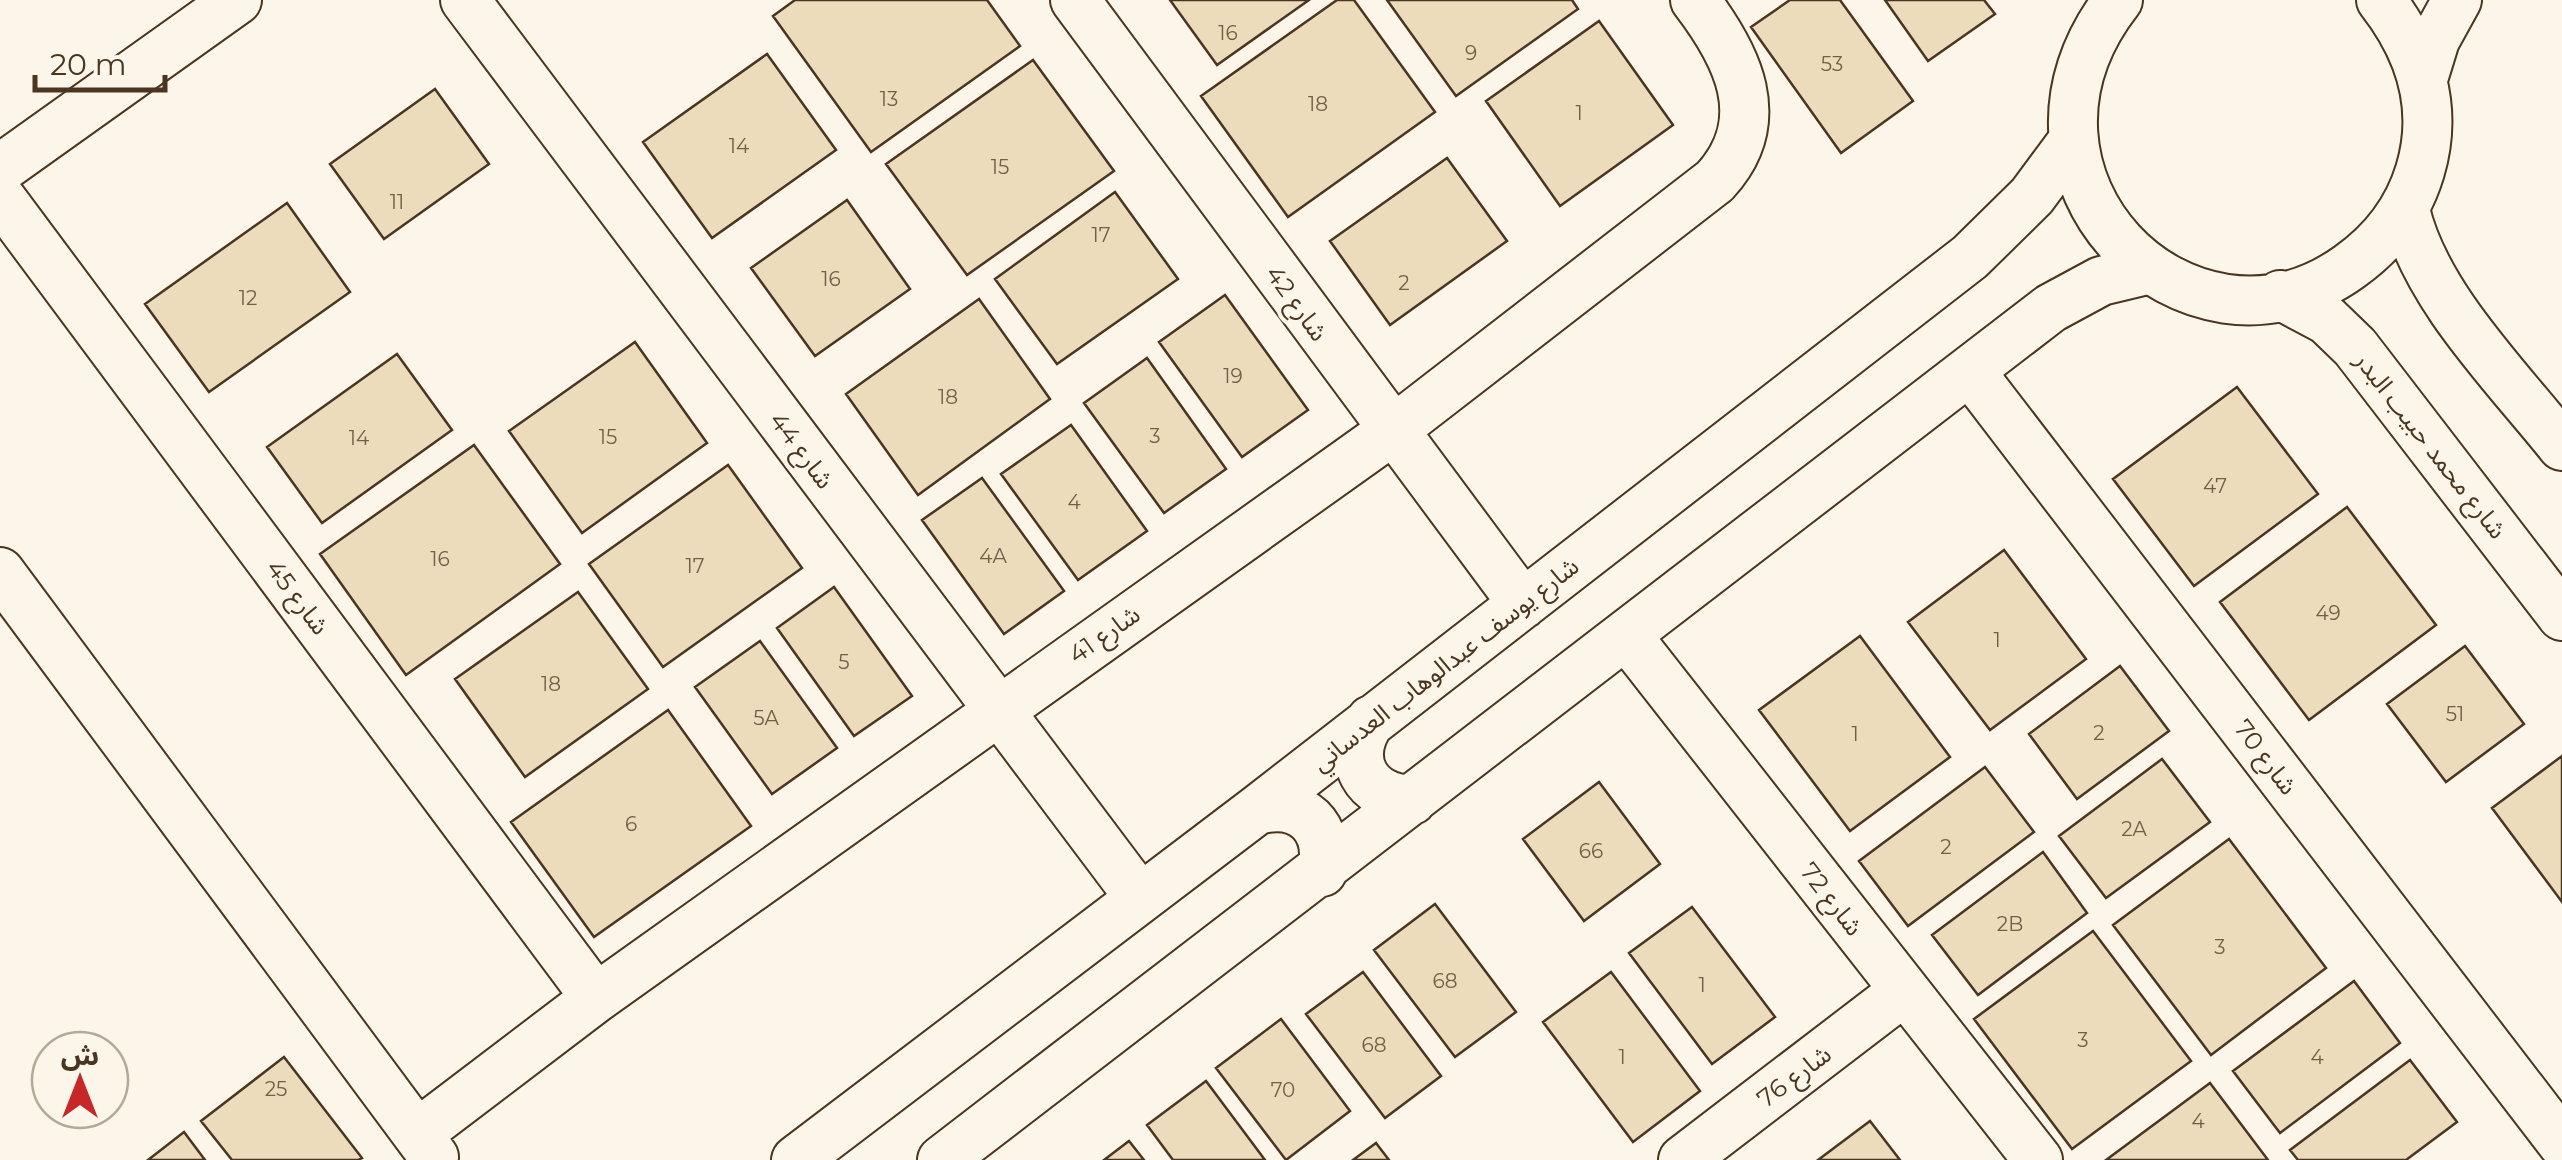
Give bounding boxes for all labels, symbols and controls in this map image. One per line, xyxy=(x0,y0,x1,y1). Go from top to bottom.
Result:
house number: 16 xyxy=(1218,21,1238,45)
scale bar xyxy=(35,30,165,92)
house number: 9 xyxy=(1465,41,1477,65)
text: 20 m xyxy=(50,46,127,83)
house number: 53 xyxy=(1821,52,1843,76)
house number: 13 xyxy=(880,87,898,111)
house number: 18 xyxy=(1308,92,1328,116)
house number: 1 xyxy=(1575,101,1583,125)
house number: 14 xyxy=(729,134,749,158)
house number: 15 xyxy=(991,155,1009,179)
house number: 11 xyxy=(390,190,404,214)
house number: 17 xyxy=(1092,223,1111,247)
street label: شارع 42 xyxy=(1256,259,1334,349)
house number: 16 xyxy=(821,267,841,291)
house number: 2 xyxy=(1398,271,1410,295)
house number: 12 xyxy=(239,286,257,310)
street label: شارع محمد حبيب البدر xyxy=(2345,345,2513,547)
house number: 19 xyxy=(1223,364,1243,388)
house number: 18 xyxy=(938,385,958,409)
street label: شارع 44 xyxy=(760,406,841,497)
house number: 3 xyxy=(1149,424,1161,448)
house number: 15 xyxy=(599,425,617,449)
house number: 14 xyxy=(349,426,369,450)
house number: 47 xyxy=(2203,474,2227,498)
house number: 4 xyxy=(1067,490,1081,514)
house number: 4A xyxy=(979,544,1007,568)
house number: 16 xyxy=(430,547,450,571)
street label: شارع يوسف عبدالوهاب العدساني xyxy=(1305,550,1587,781)
street label: شارع 45 xyxy=(257,554,336,643)
house number: 17 xyxy=(686,554,705,578)
street label: شارع 41 xyxy=(1063,599,1148,673)
house number: 49 xyxy=(2315,601,2341,625)
house number: 1 xyxy=(1993,628,2001,652)
house number: 5 xyxy=(838,650,850,674)
house number: 18 xyxy=(541,672,561,696)
house number: 51 xyxy=(2446,702,2464,726)
house number: 5A xyxy=(753,706,779,730)
street label: شارع 70 xyxy=(2225,714,2304,803)
house number: 2 xyxy=(2093,721,2105,745)
house number: 1 xyxy=(1851,722,1859,746)
house number: 6 xyxy=(625,812,637,836)
house number: 2A xyxy=(2121,817,2148,841)
house number: 2 xyxy=(1940,835,1952,859)
house number: 66 xyxy=(1579,839,1603,863)
street label: شارع 72 xyxy=(1791,857,1870,944)
house number: 2B xyxy=(1997,912,2023,936)
house number: 3 xyxy=(2214,935,2226,959)
house number: 68 xyxy=(1433,969,1457,993)
house number: 1 xyxy=(1698,973,1706,997)
house number: 3 xyxy=(2077,1028,2089,1052)
north arrow xyxy=(30,1030,130,1130)
house number: 68 xyxy=(1362,1033,1386,1057)
text: ش xyxy=(61,1038,99,1072)
street label: شارع 76 xyxy=(1751,1039,1839,1117)
house number: 1 xyxy=(1618,1045,1626,1069)
house number: 4 xyxy=(2310,1045,2324,1069)
house number: 25 xyxy=(265,1077,287,1101)
house number: 70 xyxy=(1271,1078,1295,1102)
house number: 4 xyxy=(2191,1109,2205,1133)

